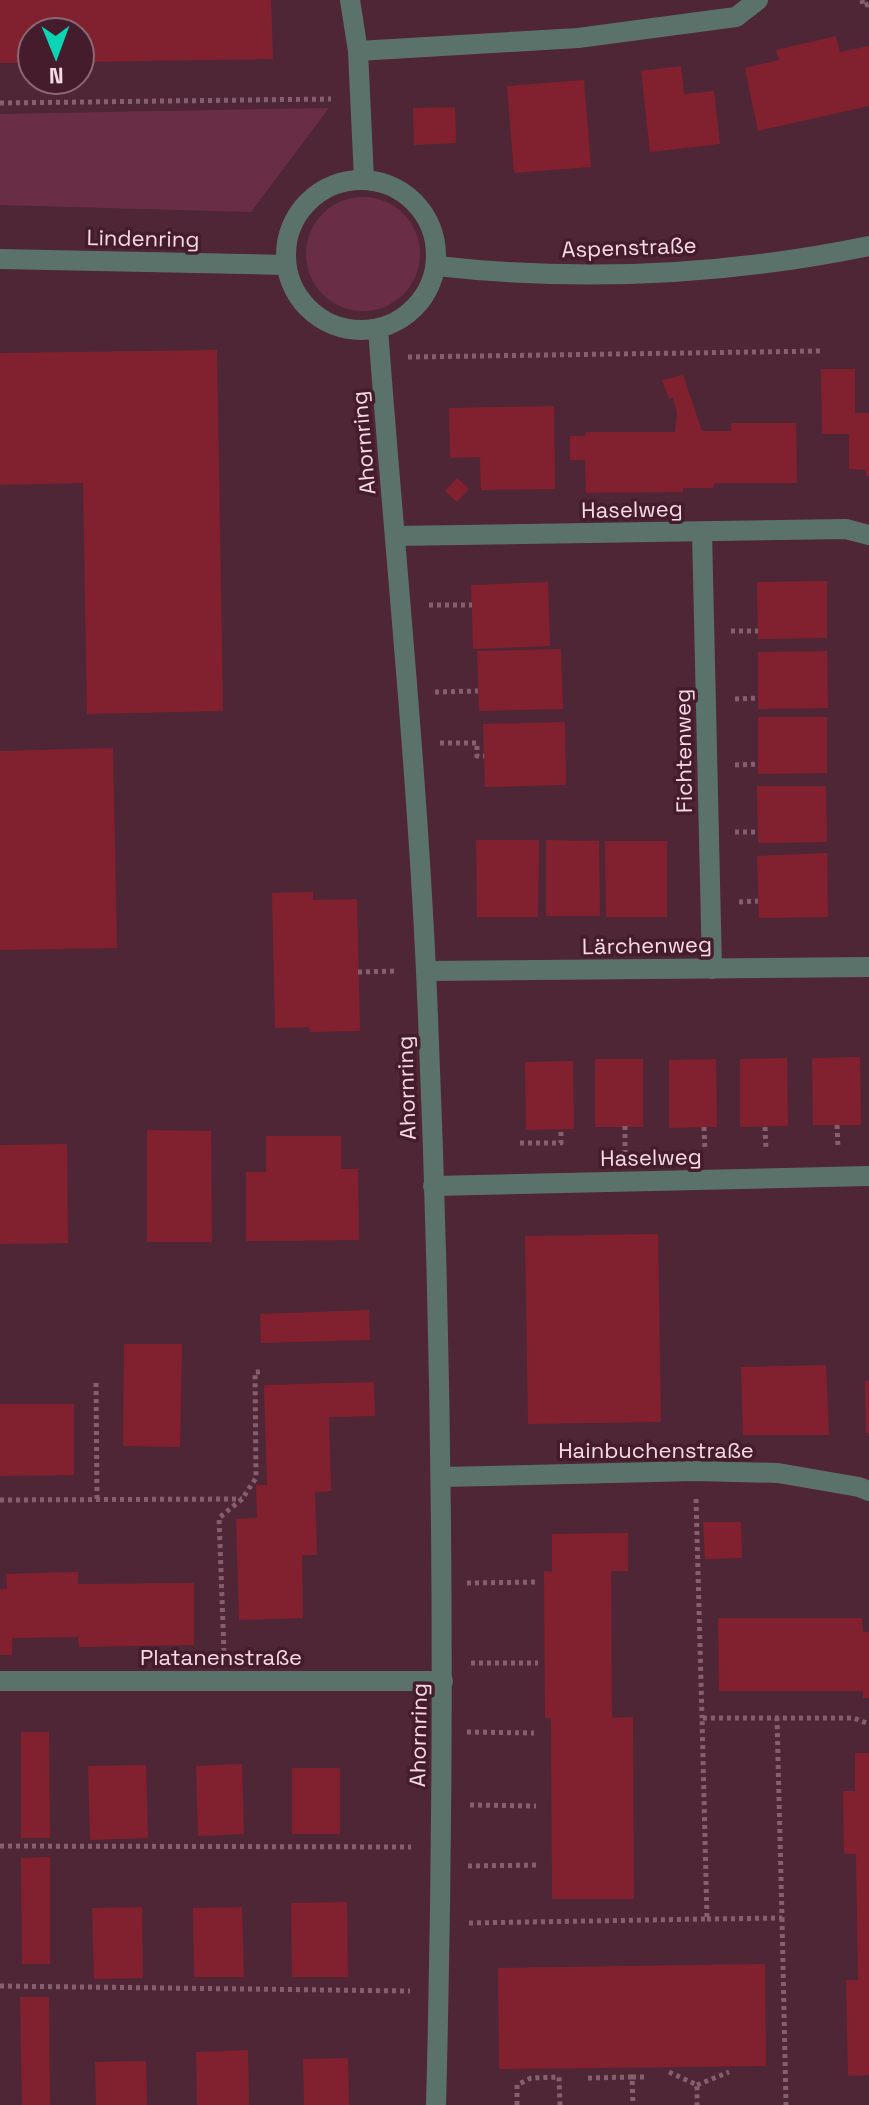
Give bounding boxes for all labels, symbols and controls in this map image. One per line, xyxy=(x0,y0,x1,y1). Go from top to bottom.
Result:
north arrow xyxy=(16,16,96,96)
text: N xyxy=(49,62,64,90)
street label: Lindenring xyxy=(86,223,200,253)
street label: Aspenstraße xyxy=(561,231,697,263)
street label: Ahornring xyxy=(345,390,381,496)
street label: Haselweg xyxy=(581,494,683,524)
street label: Fichtenweg xyxy=(668,689,698,813)
street label: Lärchenweg xyxy=(582,930,712,960)
street label: Ahornring xyxy=(390,1036,422,1140)
street label: Haselweg xyxy=(600,1142,702,1172)
street label: Hainbuchenstraße xyxy=(558,1436,754,1464)
street label: Platanenstraße xyxy=(140,1643,302,1671)
street label: Ahornring xyxy=(403,1683,433,1787)

